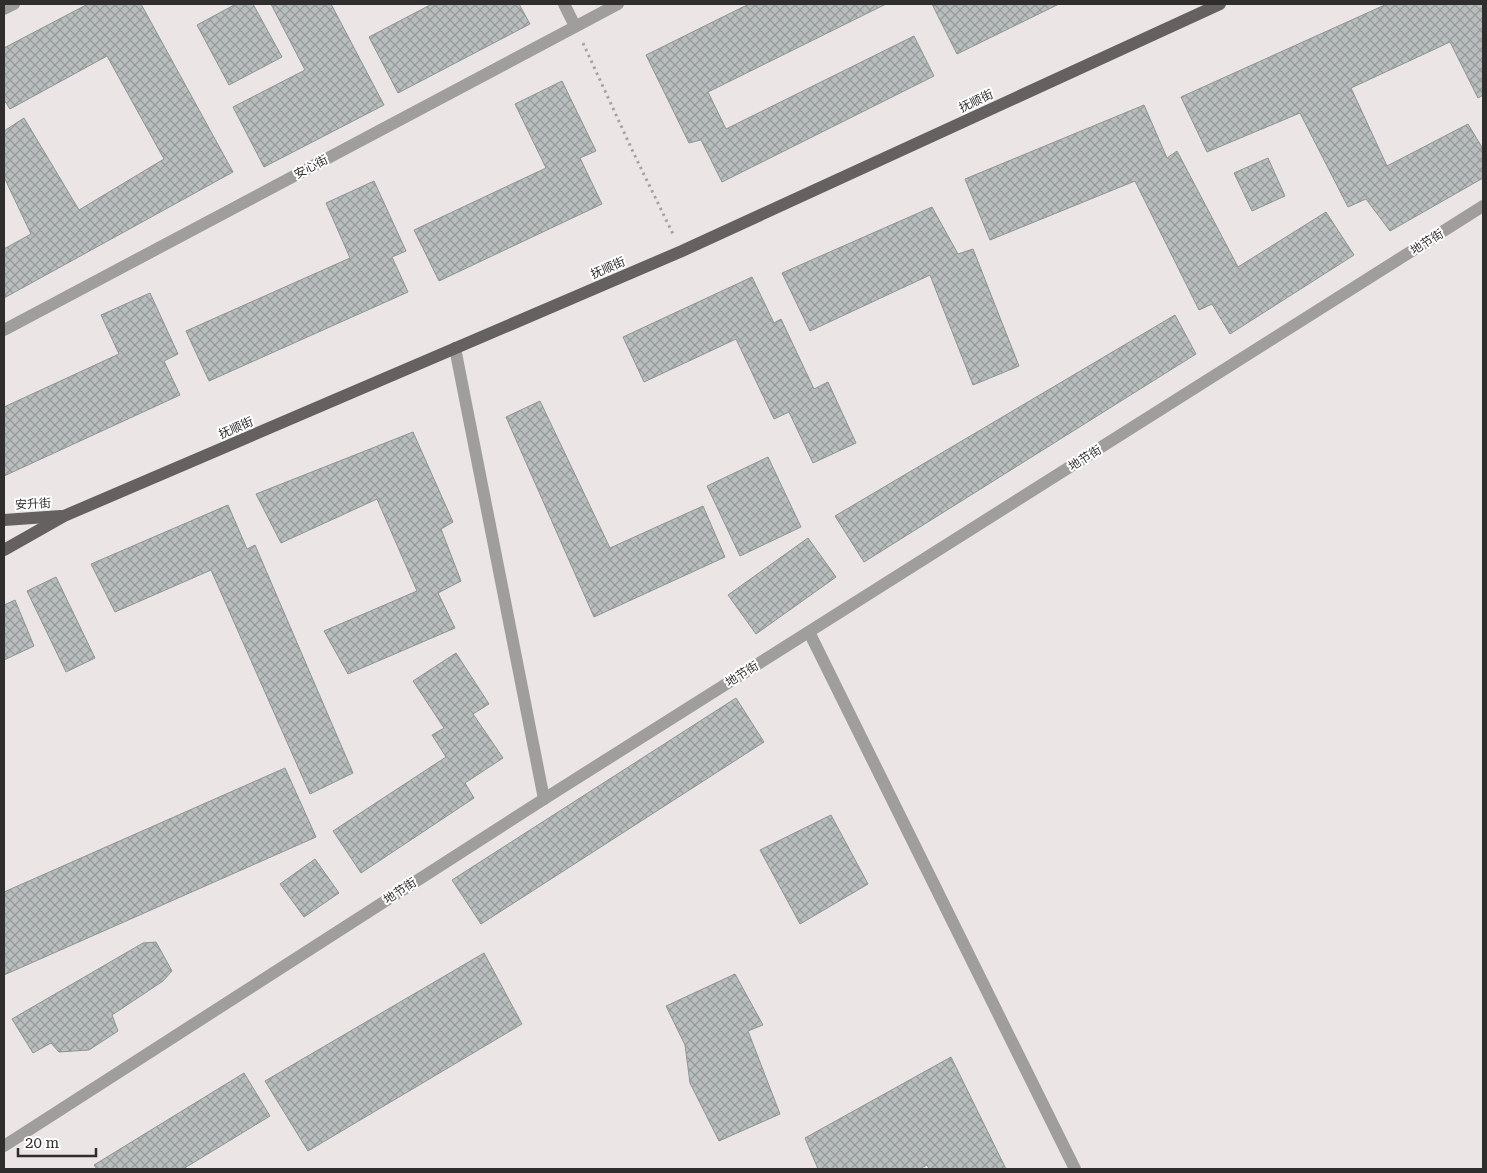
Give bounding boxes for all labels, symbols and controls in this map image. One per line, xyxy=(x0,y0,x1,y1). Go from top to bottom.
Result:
street label: 抚顺街 xyxy=(957,87,995,115)
street label: 安心街 xyxy=(292,152,330,182)
street label: 地节街 xyxy=(1408,227,1446,257)
street label: 抚顺街 xyxy=(589,255,627,281)
street label: 抚顺街 xyxy=(217,415,255,441)
street label: 地节街 xyxy=(1066,443,1104,473)
street label: 安升街 xyxy=(15,496,51,512)
street label: 地节街 xyxy=(723,659,761,689)
street label: 地节街 xyxy=(381,875,419,907)
scale bar xyxy=(18,1126,95,1158)
text: 20 m xyxy=(25,1134,60,1152)

